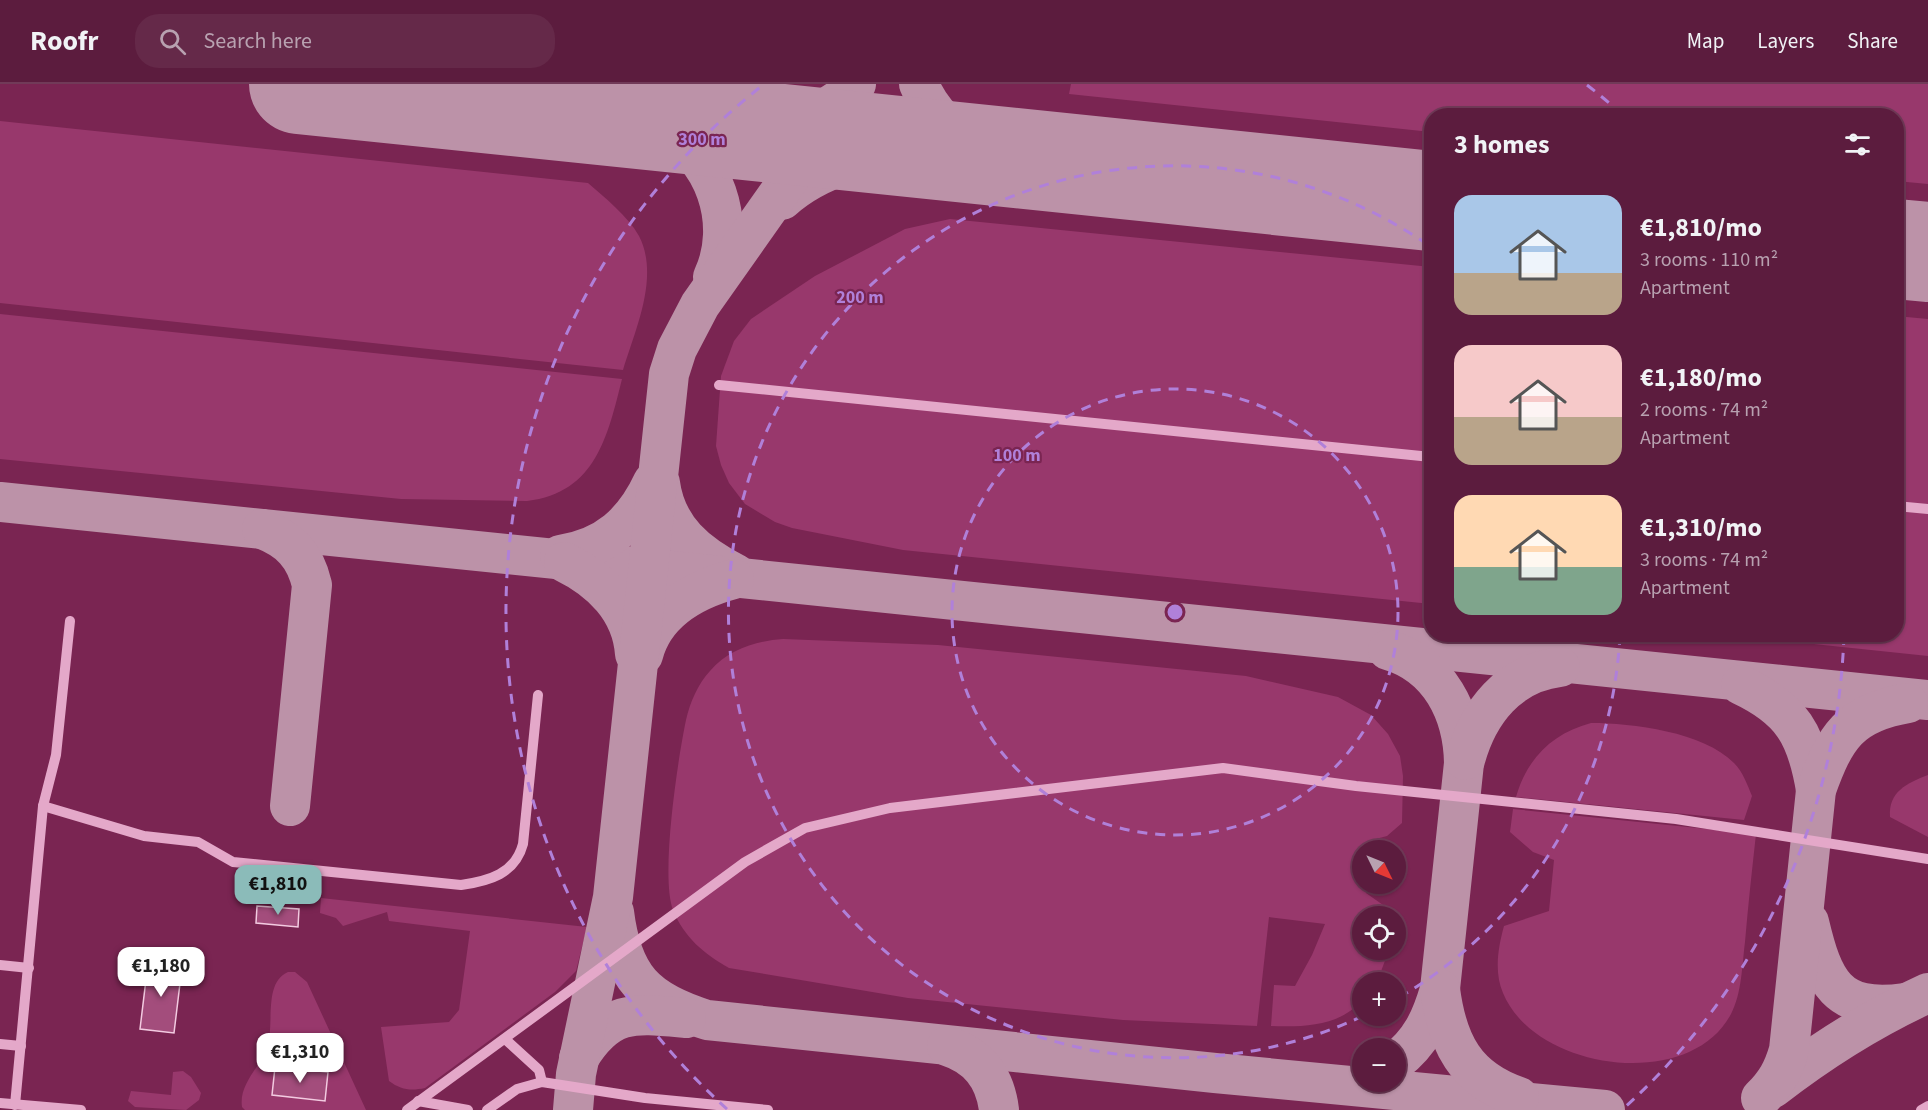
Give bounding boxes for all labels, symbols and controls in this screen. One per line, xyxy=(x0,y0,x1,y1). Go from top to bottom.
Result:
search box xyxy=(135,14,555,68)
text: Roofr xyxy=(30,21,99,61)
icon: search xyxy=(156,25,189,58)
text: Search here xyxy=(204,25,312,57)
text: Map xyxy=(1687,26,1724,56)
text: Layers xyxy=(1757,26,1814,56)
text: Share xyxy=(1847,26,1898,56)
text: 3 homes xyxy=(1454,126,1549,163)
text: 300 m xyxy=(678,127,726,152)
icon: filters xyxy=(1841,128,1874,161)
text: €1,810/mo xyxy=(1640,209,1762,246)
icon: home xyxy=(1502,219,1574,291)
text: 3 rooms · 110 m² xyxy=(1640,246,1778,274)
text: Apartment xyxy=(1640,274,1730,302)
text: 200 m xyxy=(836,285,884,310)
text: €1,180/mo xyxy=(1640,359,1762,396)
icon: home xyxy=(1502,369,1574,441)
text: 2 rooms · 74 m² xyxy=(1640,396,1768,424)
text: Apartment xyxy=(1640,424,1730,452)
text: 100 m xyxy=(993,443,1041,468)
text: €1,310/mo xyxy=(1640,509,1762,546)
icon: home xyxy=(1502,519,1574,591)
text: 3 rooms · 74 m² xyxy=(1640,546,1768,574)
text: Apartment xyxy=(1640,574,1730,602)
centre of rings xyxy=(1165,602,1185,622)
north arrow xyxy=(1352,840,1406,894)
map controls xyxy=(1352,840,1406,1092)
pin: €1,810 xyxy=(229,865,327,916)
text: €1,810 xyxy=(249,870,307,898)
button: locate xyxy=(1352,906,1406,960)
pin: €1,180 xyxy=(112,947,210,998)
text: €1,180 xyxy=(132,952,190,980)
button: + xyxy=(1352,972,1406,1026)
pin: €1,310 xyxy=(251,1033,349,1084)
text: €1,310 xyxy=(271,1038,329,1066)
button: − xyxy=(1352,1038,1406,1092)

